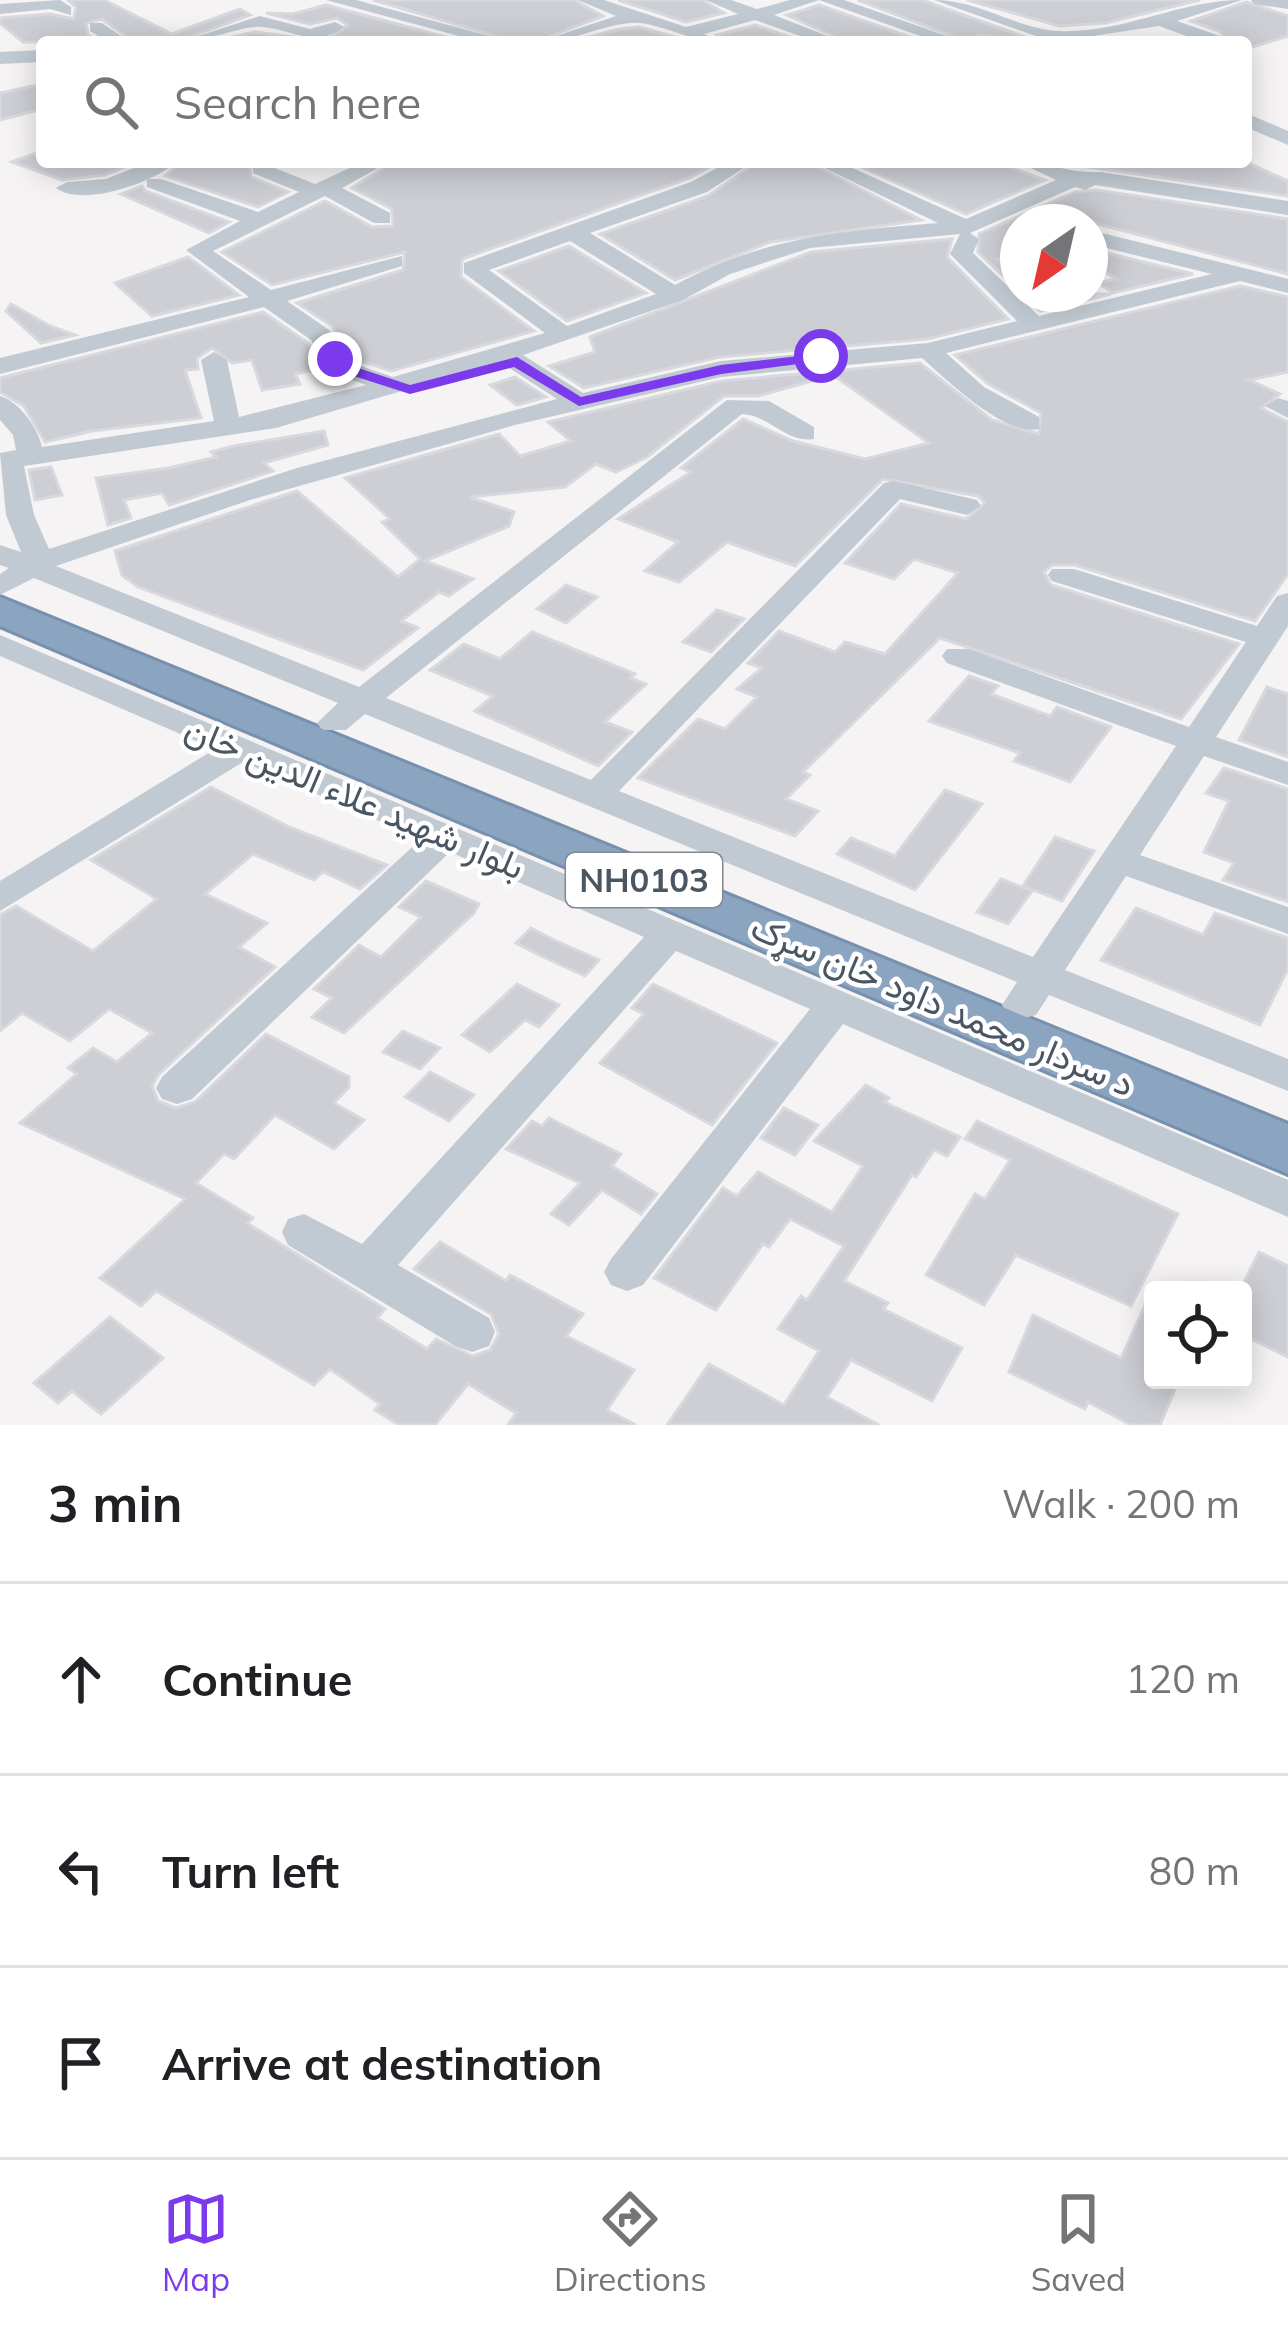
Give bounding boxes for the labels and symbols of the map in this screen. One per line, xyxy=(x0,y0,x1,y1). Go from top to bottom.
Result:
north arrow xyxy=(1000,204,1108,312)
route start xyxy=(794,329,848,383)
route end xyxy=(308,332,362,386)
street label: بلوار شهید علاء الدین خان xyxy=(178,705,532,889)
road number: NH0103 xyxy=(566,853,722,907)
street label: د سردار محمد داود خان سړک xyxy=(743,903,1142,1109)

